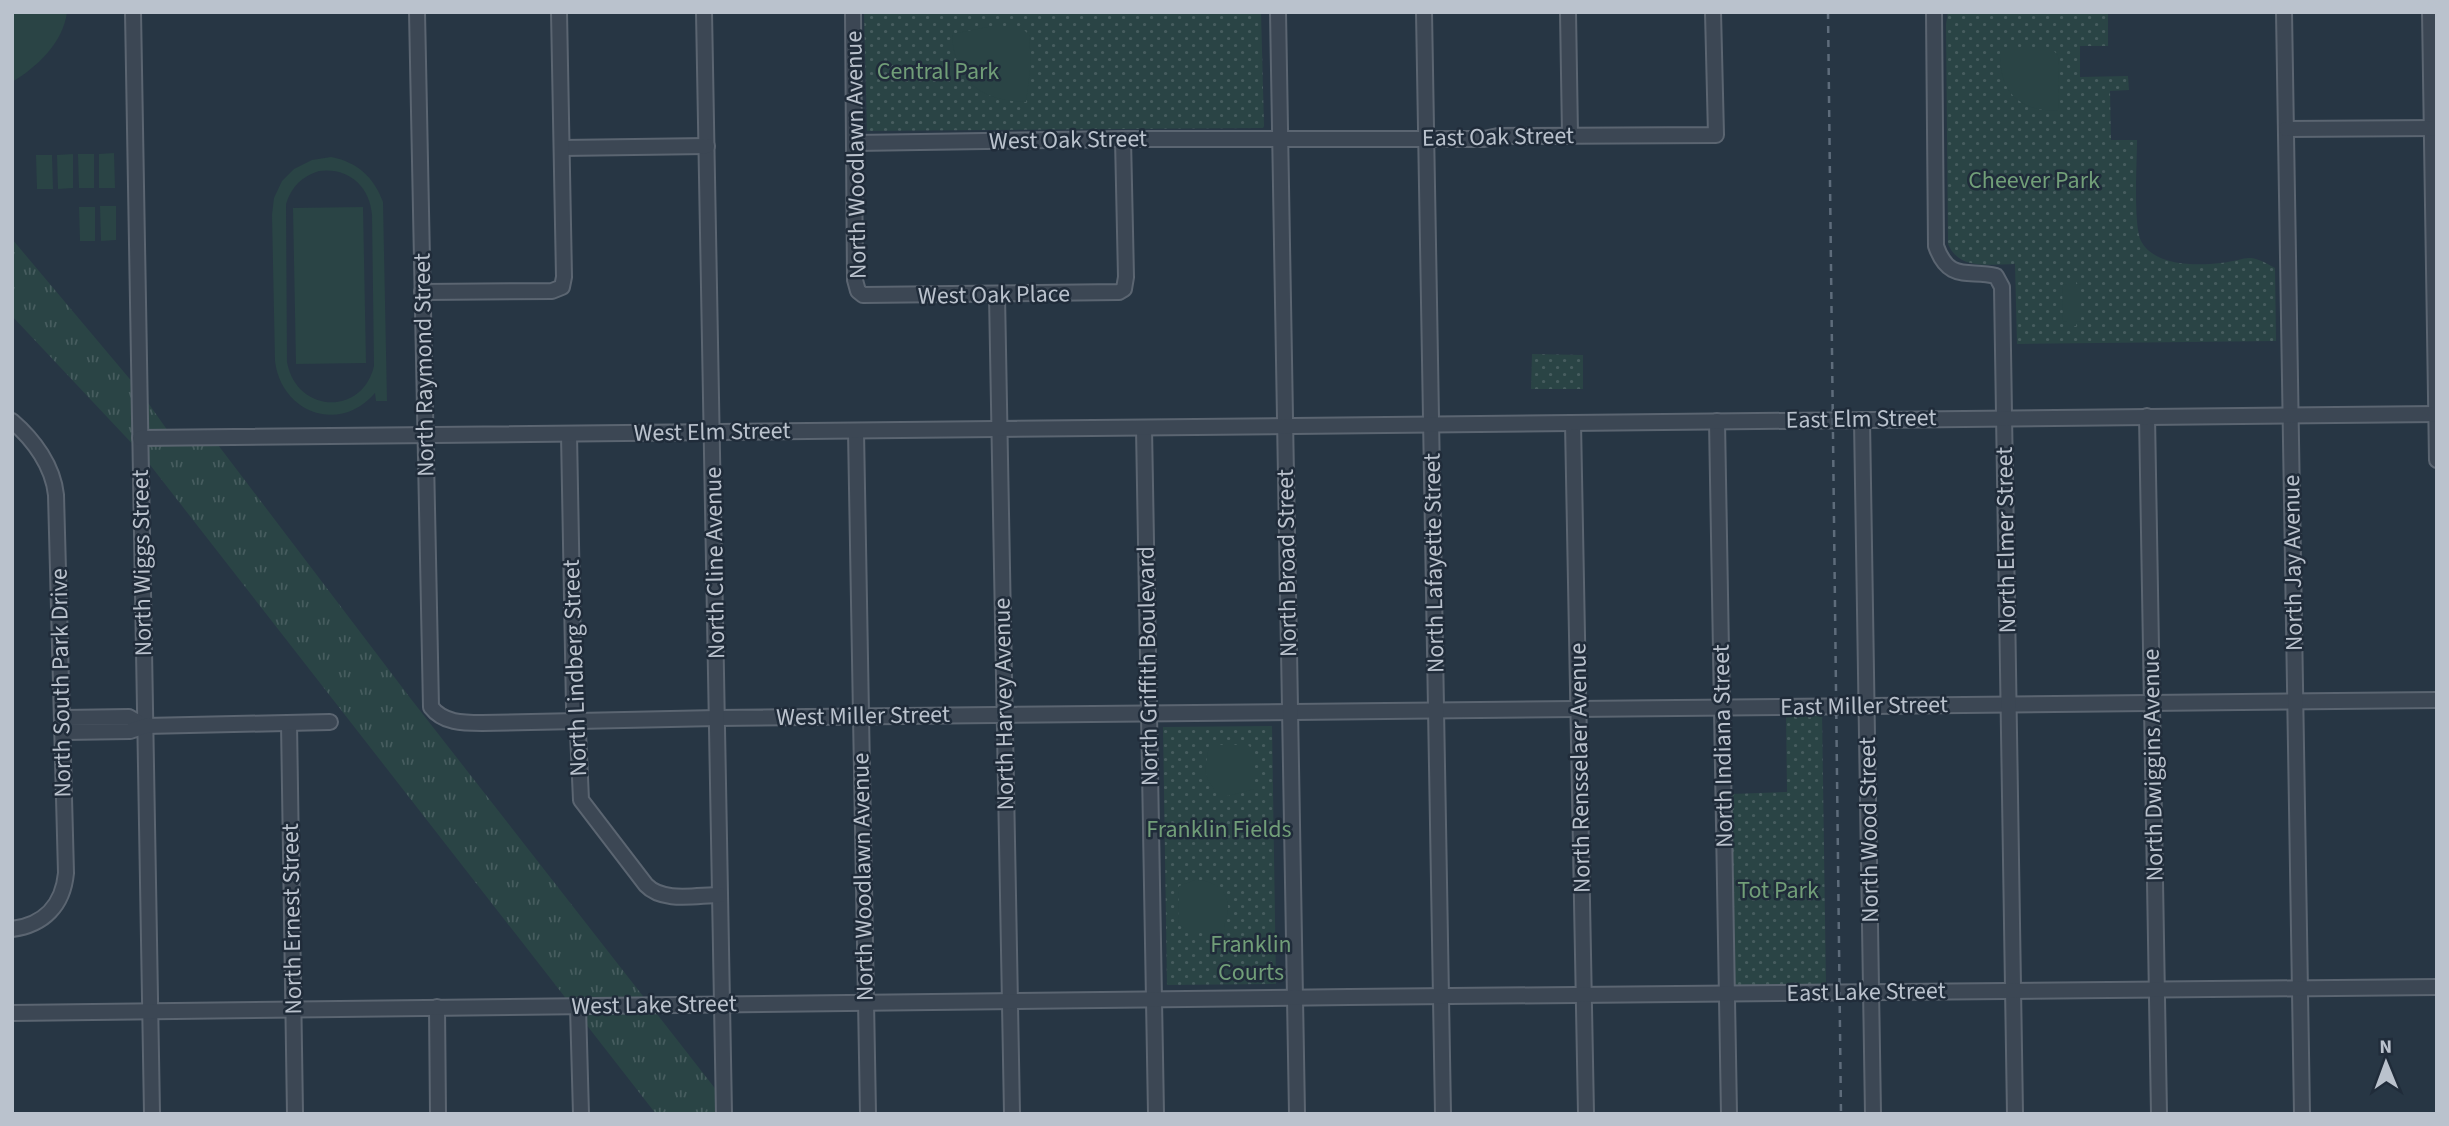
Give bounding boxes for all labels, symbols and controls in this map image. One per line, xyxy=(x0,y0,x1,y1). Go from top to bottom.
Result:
street label: North Woodlawn Avenue xyxy=(836,31,876,279)
park label: Central Park xyxy=(877,54,999,89)
street label: East Oak Street xyxy=(1422,118,1574,156)
street label: West Oak Street xyxy=(989,121,1147,159)
park label: Cheever Park xyxy=(1968,163,2100,198)
street label: North Raymond Street xyxy=(405,253,443,477)
street label: West Oak Place xyxy=(918,276,1070,314)
street label: East Elm Street xyxy=(1785,400,1937,438)
street label: West Elm Street xyxy=(633,413,791,451)
street label: North Elmer Street xyxy=(1987,446,2025,634)
street label: North Lafayette Street xyxy=(1415,453,1453,673)
street label: North Cline Avenue xyxy=(696,467,734,659)
street label: North Wiggs Street xyxy=(123,469,161,657)
street label: North Broad Street xyxy=(1268,469,1306,657)
street label: North Jay Avenue xyxy=(2274,475,2312,651)
street label: North Griffith Boulevard xyxy=(1128,546,1168,786)
street label: North Lindberg Street xyxy=(554,559,596,777)
street label: North South Park Drive xyxy=(42,568,80,798)
street label: North Harvey Avenue xyxy=(985,597,1023,811)
street label: North Rensselaer Avenue xyxy=(1560,642,1600,894)
street label: North Indiana Street xyxy=(1704,644,1742,848)
street label: North Dwiggins Avenue xyxy=(2133,648,2173,882)
street label: East Miller Street xyxy=(1780,687,1948,725)
street label: West Miller Street xyxy=(776,697,950,735)
street label: North Wood Street xyxy=(1850,737,1888,923)
street label: North Woodlawn Avenue xyxy=(843,753,883,1001)
park label: Franklin Fields xyxy=(1146,812,1292,847)
street label: North Ernest Street xyxy=(273,823,311,1015)
park label: Tot Park xyxy=(1737,873,1819,908)
park label: Franklin Courts xyxy=(1210,927,1292,990)
street label: East Lake Street xyxy=(1786,973,1946,1011)
street label: West Lake Street xyxy=(571,986,737,1024)
north arrow xyxy=(2351,1028,2421,1098)
text: N xyxy=(2379,1034,2392,1061)

